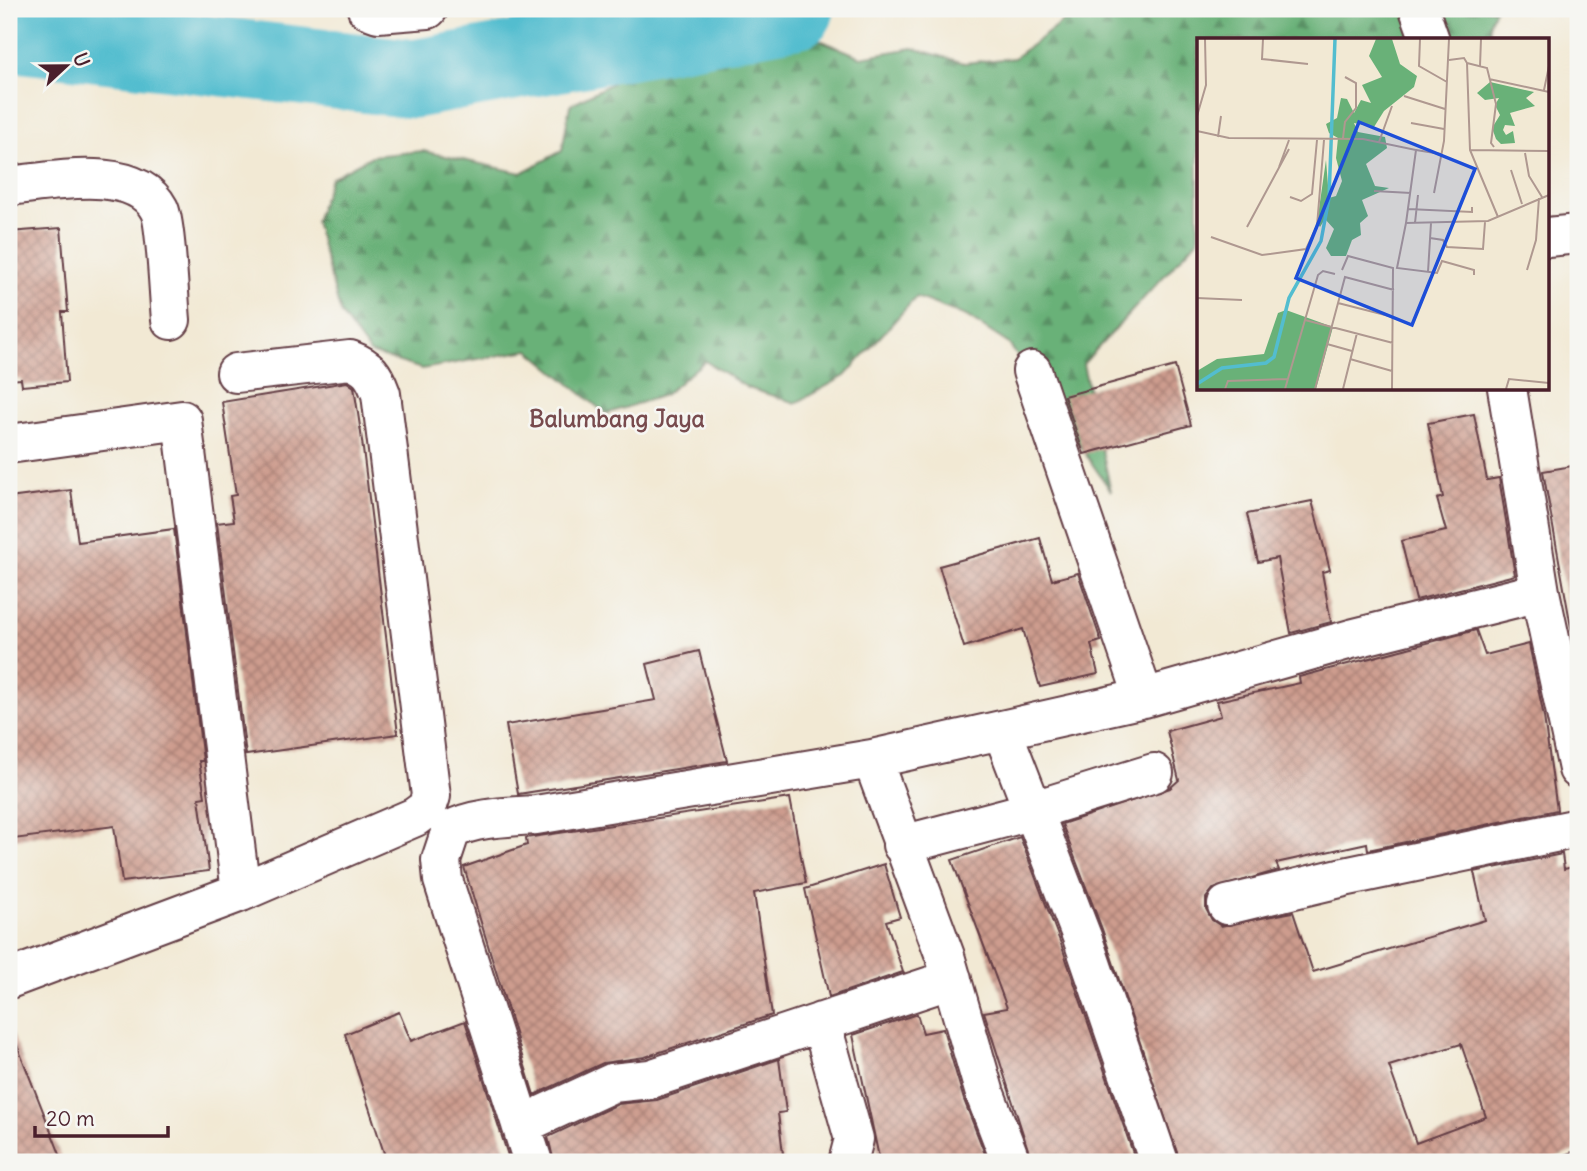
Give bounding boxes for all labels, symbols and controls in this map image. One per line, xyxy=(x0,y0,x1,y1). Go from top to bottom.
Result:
north arrow xyxy=(32,32,102,102)
inset map xyxy=(1197,38,1548,390)
text: U xyxy=(68,49,95,70)
district label: Balumbang Jaya xyxy=(529,404,705,433)
scale bar xyxy=(35,1094,168,1138)
text: 20 m xyxy=(46,1105,95,1132)

